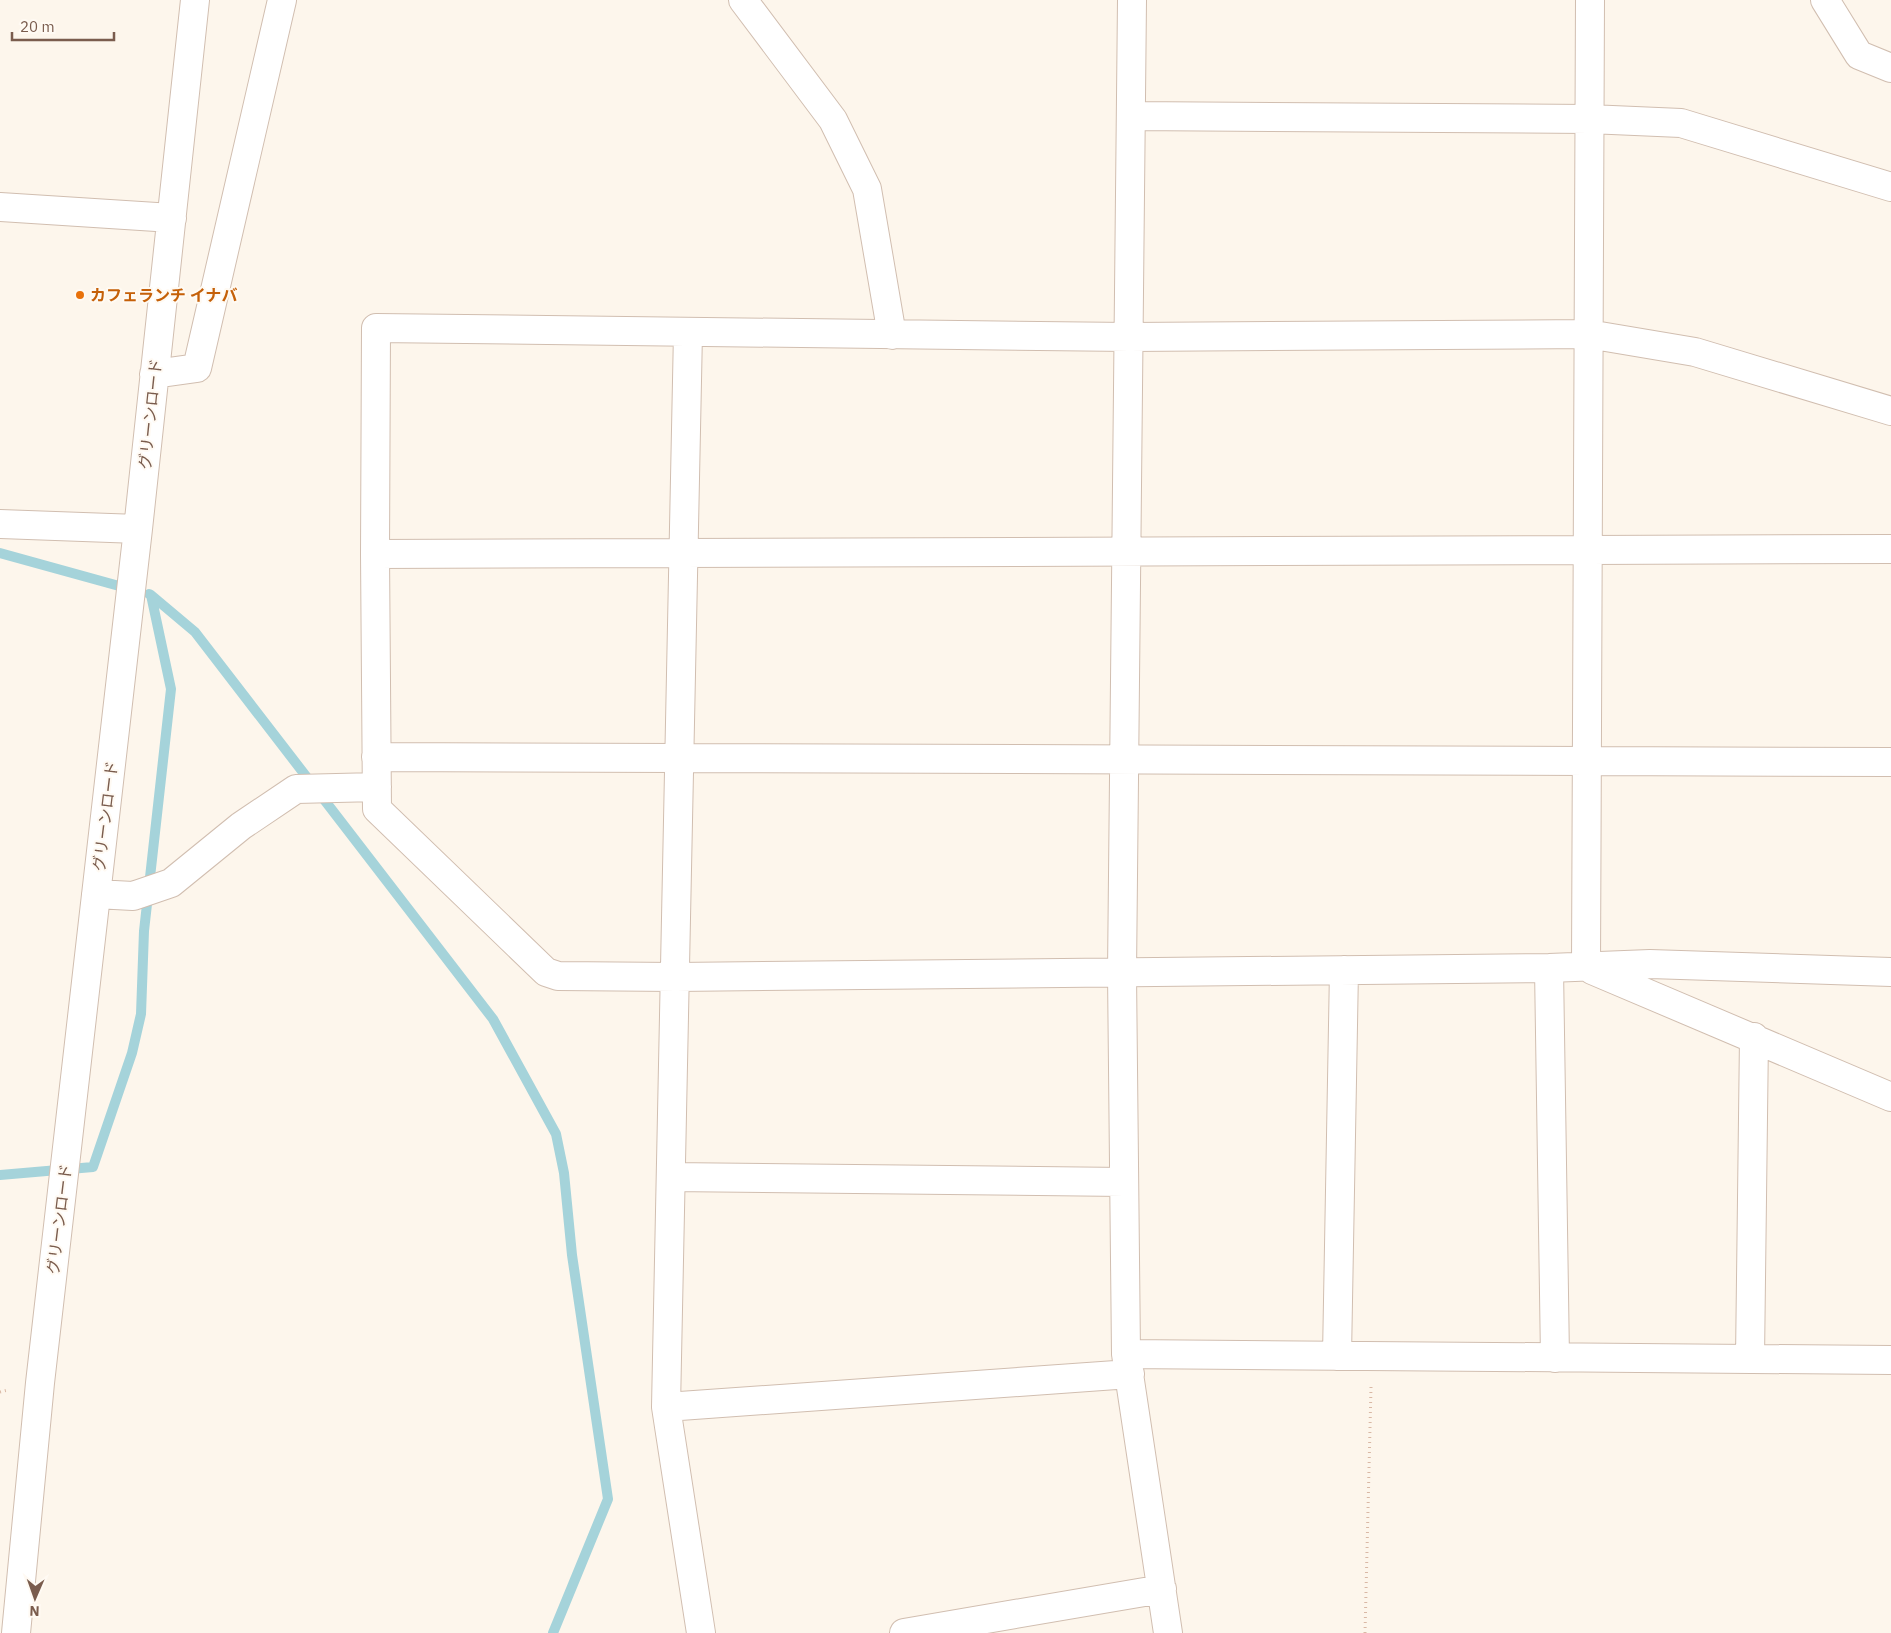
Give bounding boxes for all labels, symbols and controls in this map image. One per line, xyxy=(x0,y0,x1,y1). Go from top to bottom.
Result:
scale bar xyxy=(12,10,115,42)
text: 20 m xyxy=(20,17,55,36)
place label: カフェランチ イナバ xyxy=(90,285,237,305)
marker: カフェランチ イナバ xyxy=(74,289,86,301)
street label: グリーンロード xyxy=(134,358,166,470)
street label: グリーンロード xyxy=(88,760,122,872)
street label: グリーンロード xyxy=(42,1163,76,1275)
north arrow xyxy=(10,1573,60,1623)
text: N xyxy=(29,1602,40,1620)

